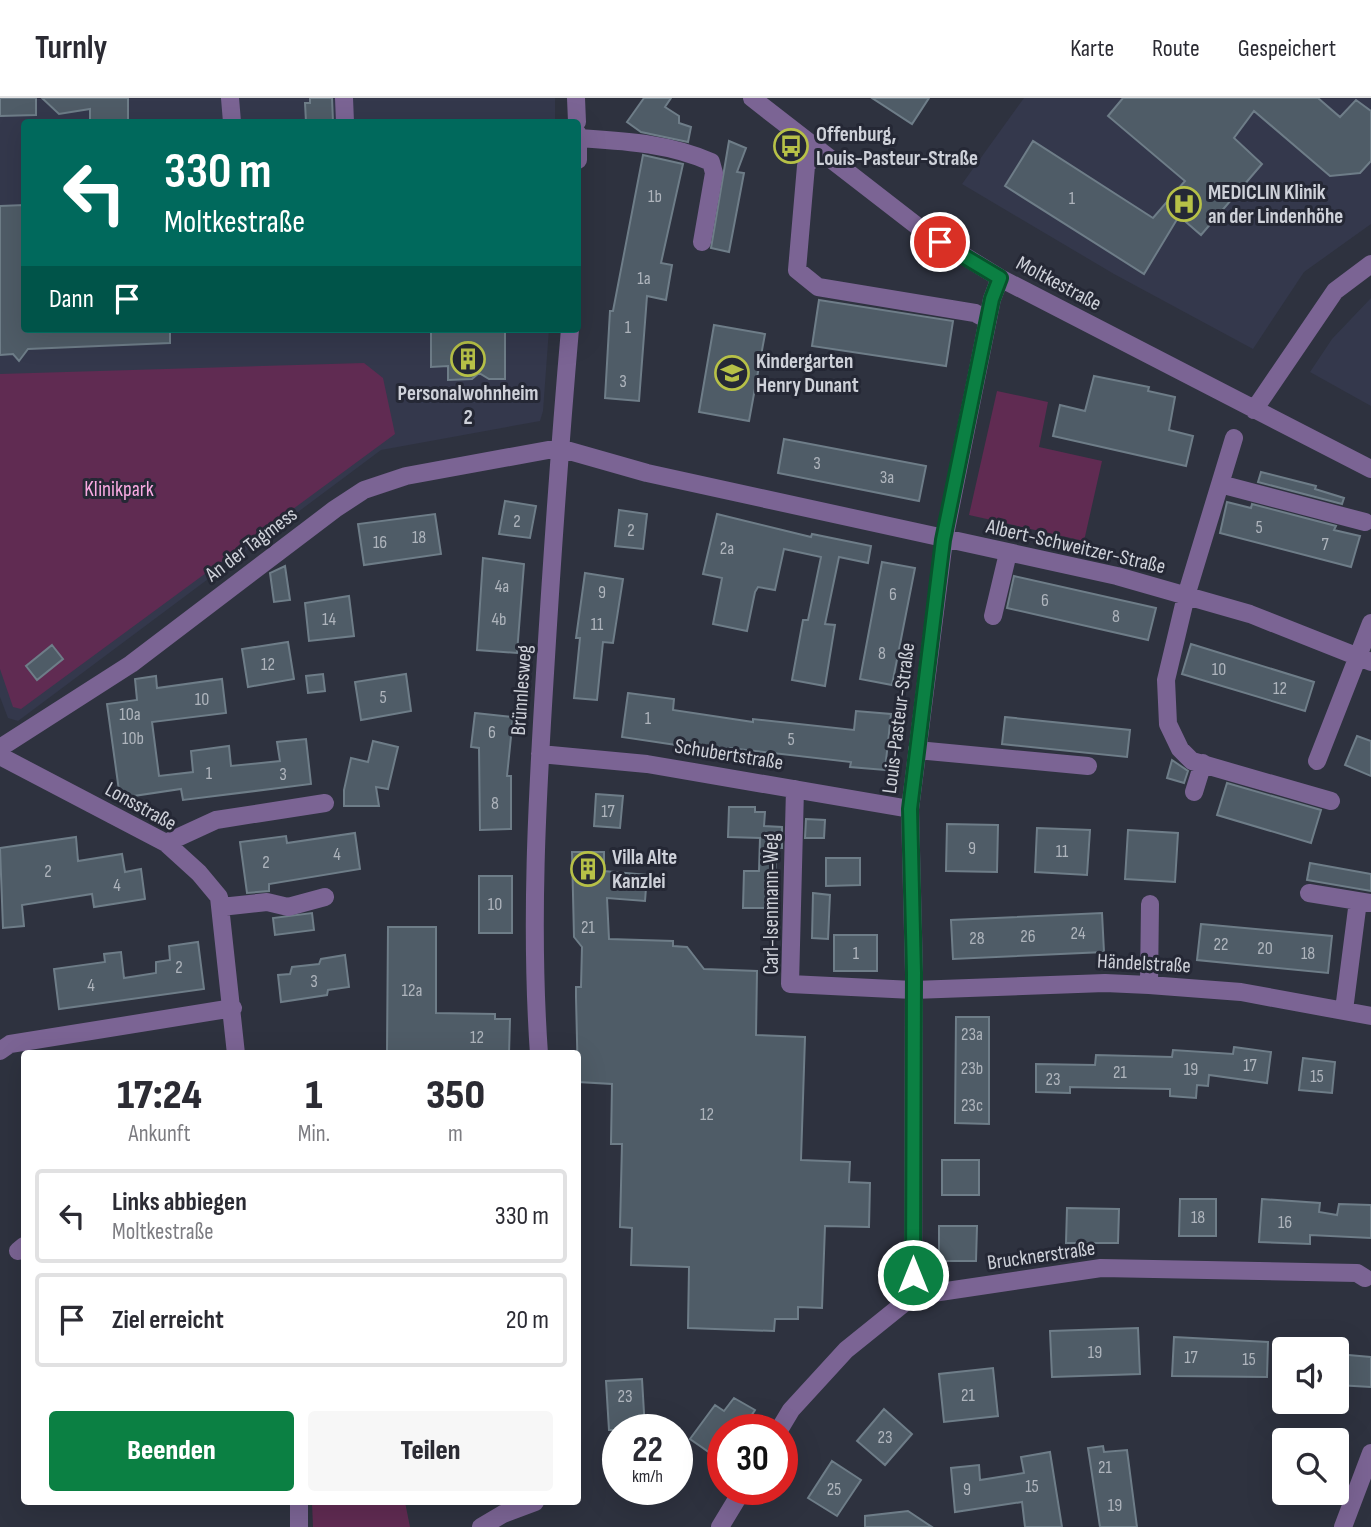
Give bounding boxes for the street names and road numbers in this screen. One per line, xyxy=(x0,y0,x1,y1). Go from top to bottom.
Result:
street label: Moltkestraße xyxy=(1012,251,1106,316)
street label: An der Tagmess xyxy=(200,502,302,588)
street label: Albert-Schweitzer-Straße xyxy=(983,513,1168,579)
street label: Louis-Pasteur-Straße xyxy=(877,641,920,795)
street label: Brünnlesweg xyxy=(506,644,537,736)
street label: Schubertstraße xyxy=(673,734,785,775)
street label: Lonsstraße xyxy=(101,777,181,836)
street label: Carl-Isenmann-Weg xyxy=(759,833,784,975)
street label: Händelstraße xyxy=(1096,949,1191,978)
street label: Brucknerstraße xyxy=(986,1236,1097,1275)

